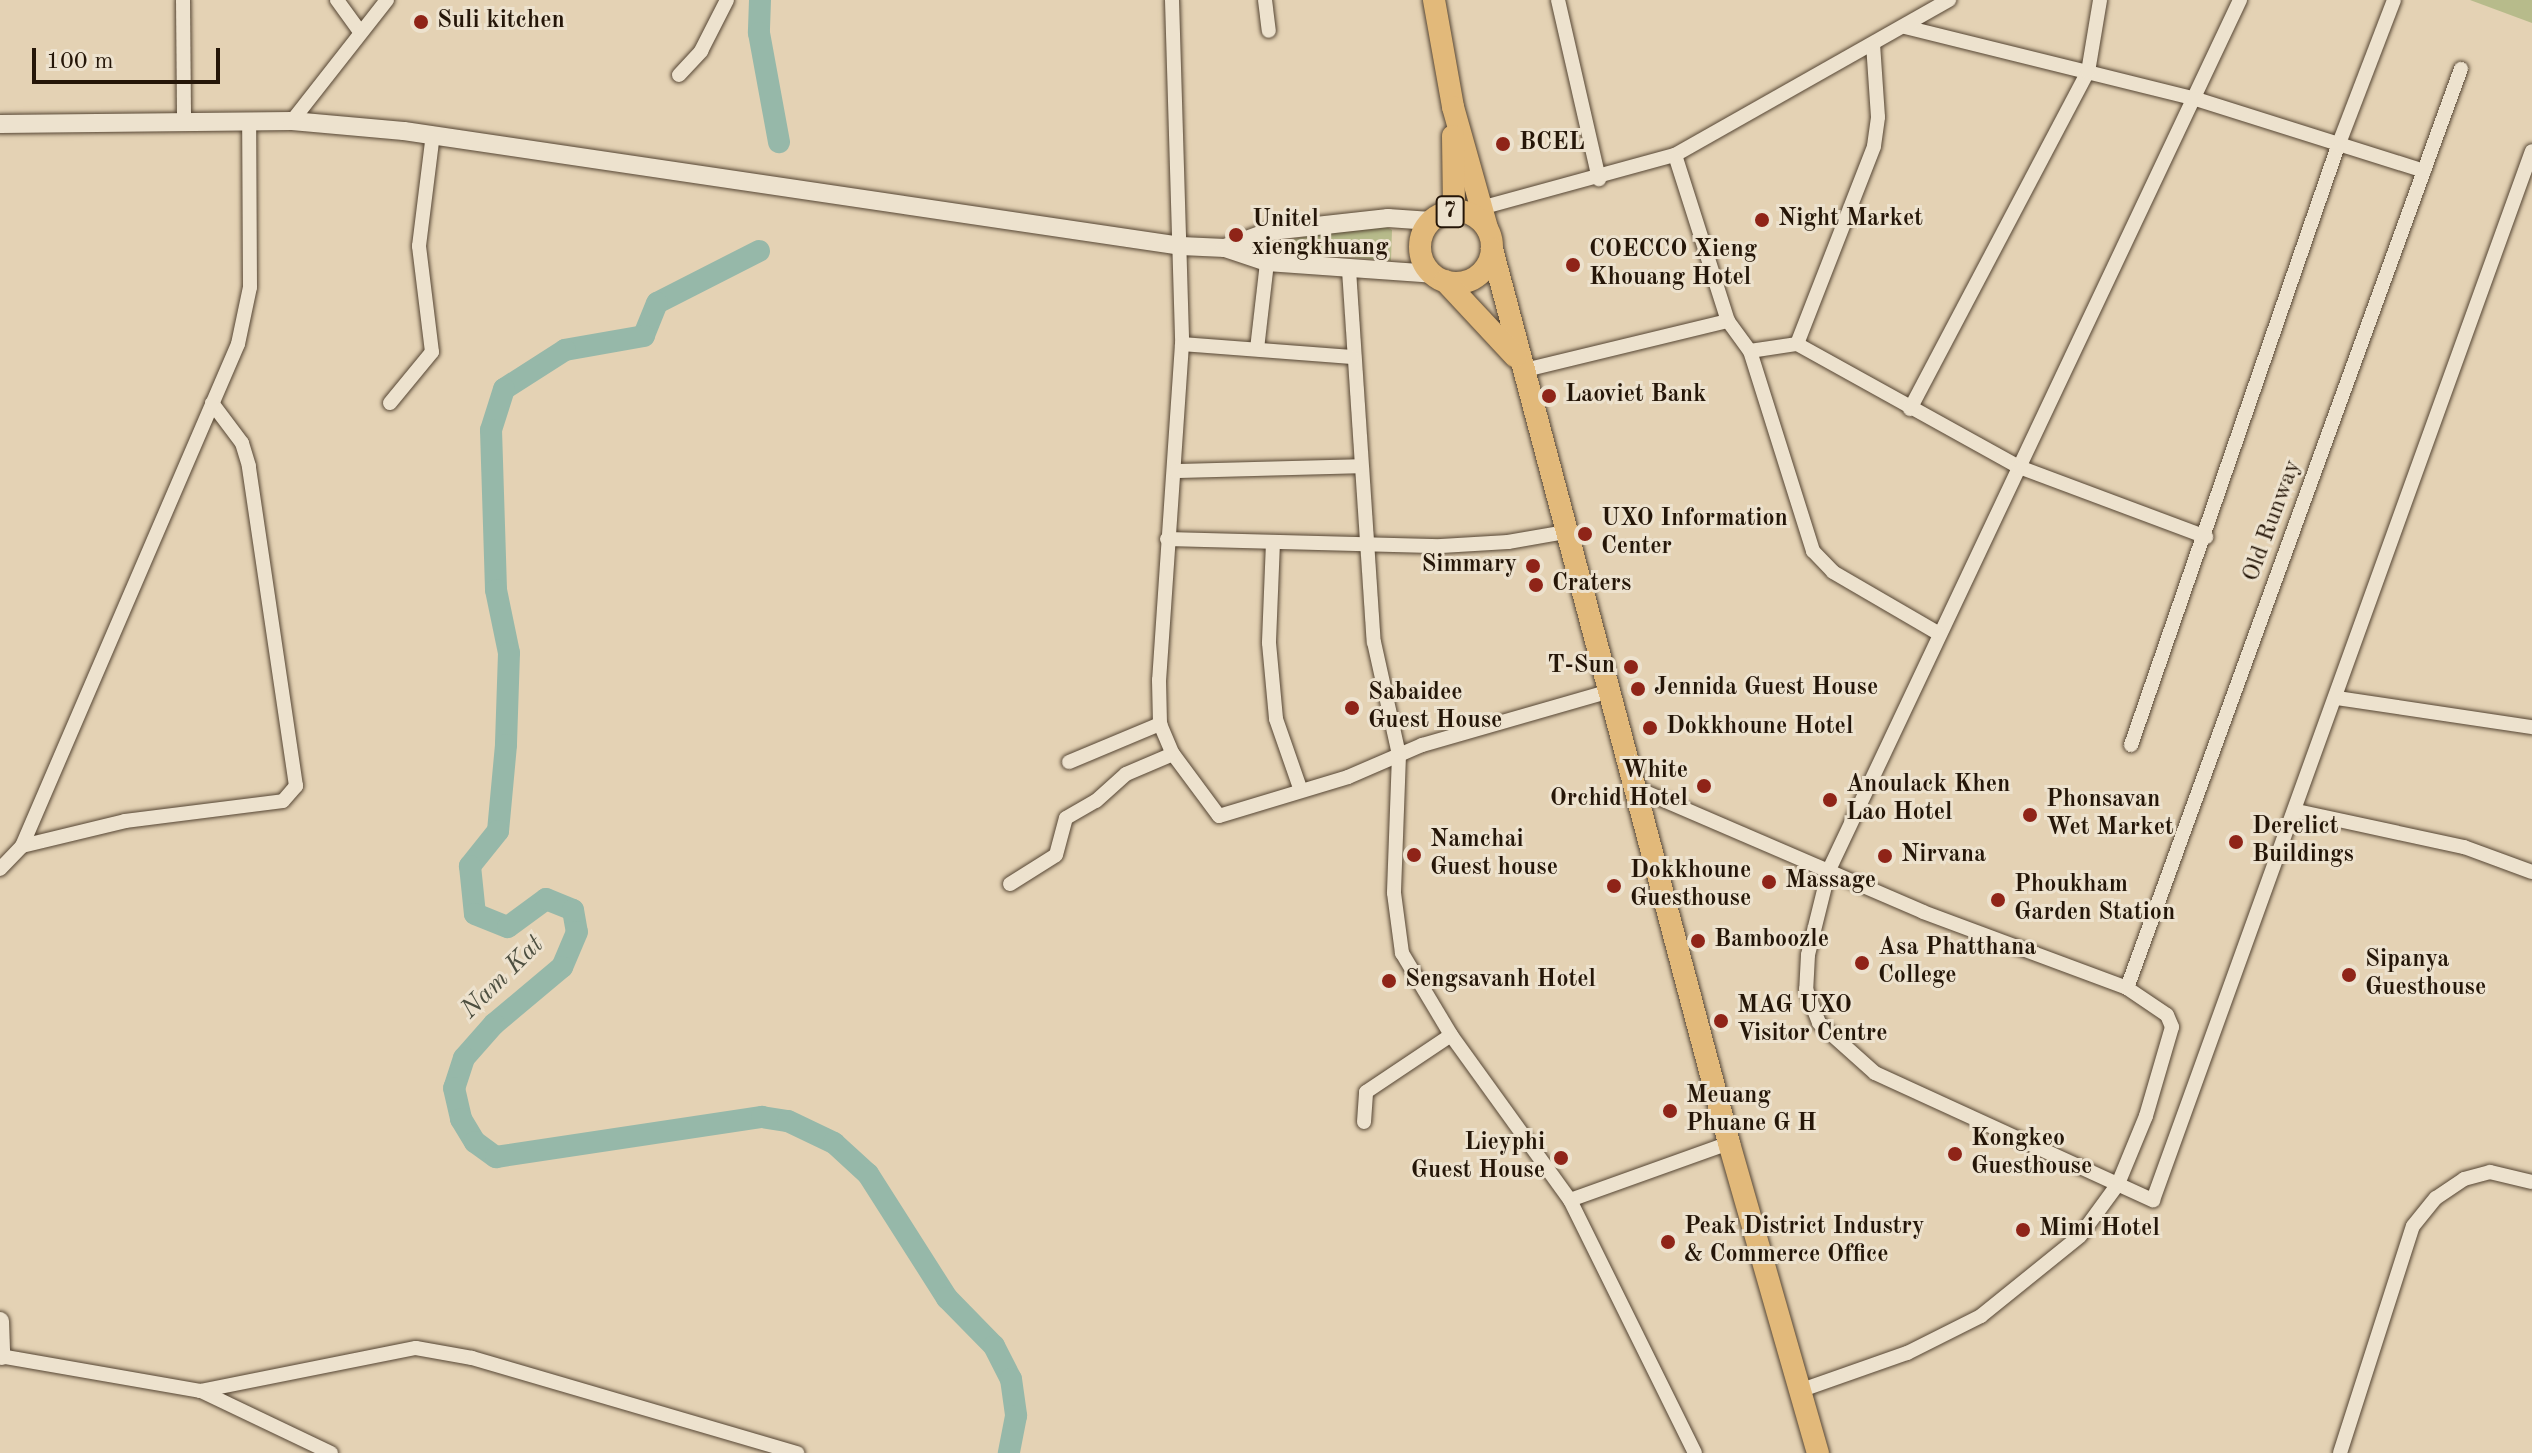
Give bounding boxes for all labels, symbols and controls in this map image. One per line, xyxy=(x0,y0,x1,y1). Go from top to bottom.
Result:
place label: Suli kitchen xyxy=(437,8,565,36)
marker: Suli kitchen xyxy=(412,13,430,31)
scale bar xyxy=(36,32,224,82)
text: 100 m xyxy=(46,50,114,74)
place label: BCEL xyxy=(1519,130,1585,158)
marker: BCEL xyxy=(1494,135,1512,153)
road number: 7 xyxy=(1434,194,1466,230)
place label: Night Market xyxy=(1778,206,1923,234)
place label: Unitel xiengkhuang xyxy=(1252,207,1388,263)
marker: Night Market xyxy=(1753,211,1771,229)
marker: Unitel xiengkhuang xyxy=(1227,226,1245,244)
place label: COECCO Xieng Khouang Hotel xyxy=(1589,237,1757,293)
marker: COECCO Xieng Khouang Hotel xyxy=(1564,256,1582,274)
place label: Laoviet Bank xyxy=(1565,382,1706,410)
marker: Laoviet Bank xyxy=(1540,387,1558,405)
street label: Old Runway xyxy=(2238,456,2308,586)
place label: UXO Information Center xyxy=(1601,506,1788,562)
marker: UXO Information Center xyxy=(1576,525,1594,543)
place label: Simmary xyxy=(1421,552,1517,580)
marker: Simmary xyxy=(1524,557,1542,575)
place label: Craters xyxy=(1552,571,1631,599)
marker: Craters xyxy=(1527,576,1545,594)
place label: T-Sun xyxy=(1548,653,1615,681)
marker: T-Sun xyxy=(1622,658,1640,676)
place label: Jennida Guest House xyxy=(1654,675,1878,703)
place label: Sabaidee Guest House xyxy=(1368,680,1502,736)
marker: Jennida Guest House xyxy=(1629,680,1647,698)
marker: Sabaidee Guest House xyxy=(1343,699,1361,717)
place label: Dokkhoune Hotel xyxy=(1666,714,1853,742)
marker: Dokkhoune Hotel xyxy=(1641,719,1659,737)
place label: White Orchid Hotel xyxy=(1550,758,1688,814)
place label: Anoulack Khen Lao Hotel xyxy=(1846,772,2010,828)
marker: White Orchid Hotel xyxy=(1695,777,1713,795)
place label: Phonsavan Wet Market xyxy=(2046,787,2174,843)
marker: Anoulack Khen Lao Hotel xyxy=(1821,791,1839,809)
marker: Phonsavan Wet Market xyxy=(2021,806,2039,824)
place label: Derelict Buildings xyxy=(2252,814,2354,870)
place label: Namchai Guest house xyxy=(1430,827,1558,883)
marker: Derelict Buildings xyxy=(2227,833,2245,851)
place label: Nirvana xyxy=(1901,842,1986,870)
marker: Namchai Guest house xyxy=(1405,846,1423,864)
marker: Nirvana xyxy=(1876,847,1894,865)
place label: Dokkhoune Guesthouse xyxy=(1630,858,1751,914)
place label: Massage xyxy=(1785,868,1876,896)
place label: Phoukham Garden Station xyxy=(2014,872,2175,928)
marker: Massage xyxy=(1760,873,1778,891)
marker: Dokkhoune Guesthouse xyxy=(1605,877,1623,895)
marker: Phoukham Garden Station xyxy=(1989,891,2007,909)
place label: Bamboozle xyxy=(1714,927,1829,955)
water label: Nam Kat xyxy=(455,930,551,1026)
marker: Bamboozle xyxy=(1689,932,1707,950)
place label: Asa Phatthana College xyxy=(1878,935,2036,991)
place label: Sipanya Guesthouse xyxy=(2365,947,2486,1003)
marker: Asa Phatthana College xyxy=(1853,954,1871,972)
marker: Sipanya Guesthouse xyxy=(2340,966,2358,984)
place label: Sengsavanh Hotel xyxy=(1405,967,1596,995)
marker: Sengsavanh Hotel xyxy=(1380,972,1398,990)
place label: MAG UXO Visitor Centre xyxy=(1737,993,1887,1049)
marker: MAG UXO Visitor Centre xyxy=(1712,1012,1730,1030)
place label: Meuang Phuane G H xyxy=(1686,1083,1817,1139)
marker: Meuang Phuane G H xyxy=(1661,1102,1679,1120)
place label: Kongkeo Guesthouse xyxy=(1971,1126,2092,1182)
place label: Lieyphi Guest House xyxy=(1411,1130,1545,1186)
marker: Kongkeo Guesthouse xyxy=(1946,1145,1964,1163)
marker: Lieyphi Guest House xyxy=(1552,1149,1570,1167)
place label: Peak District Industry & Commerce Office xyxy=(1684,1214,1925,1270)
place label: Mimi Hotel xyxy=(2039,1216,2160,1244)
marker: Mimi Hotel xyxy=(2014,1221,2032,1239)
marker: Peak District Industry & Commerce Office xyxy=(1659,1233,1677,1251)

